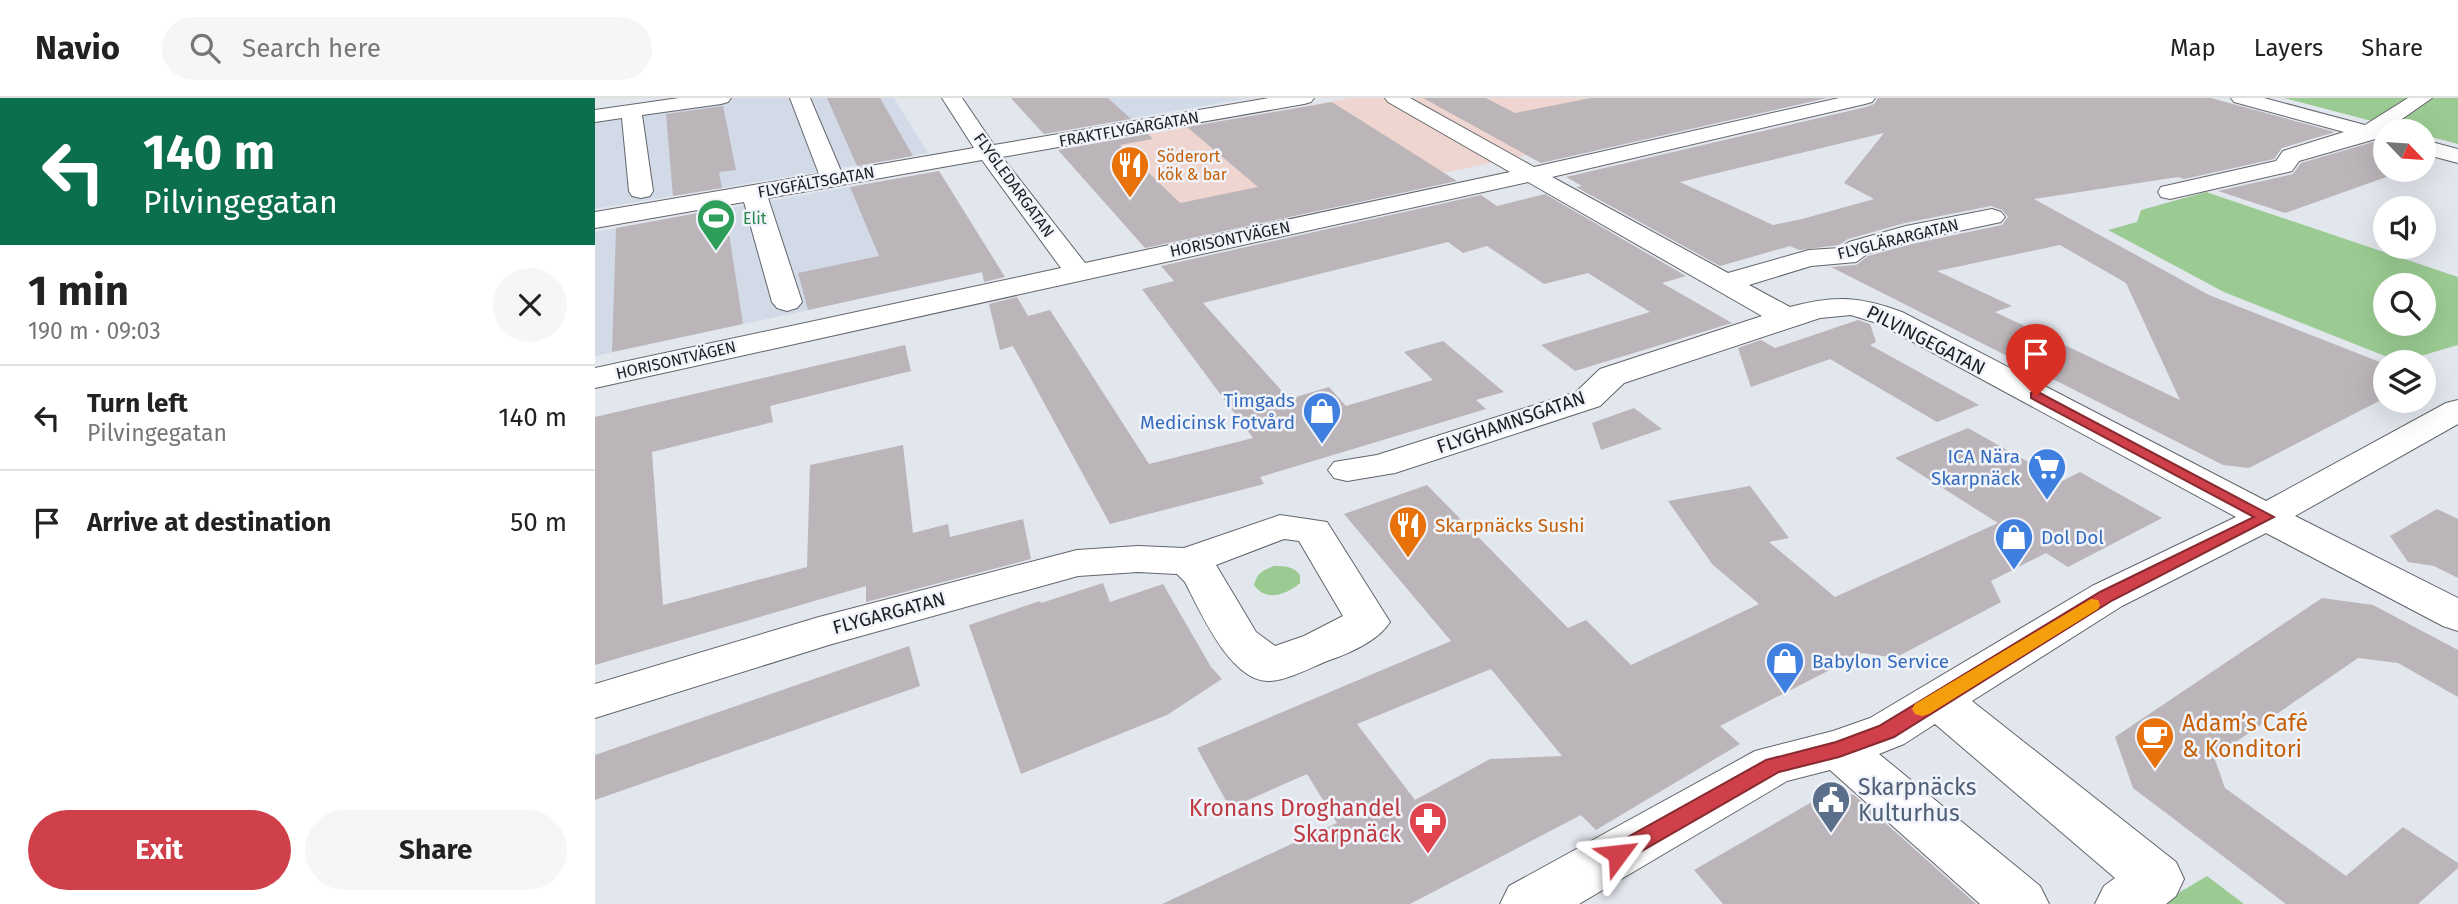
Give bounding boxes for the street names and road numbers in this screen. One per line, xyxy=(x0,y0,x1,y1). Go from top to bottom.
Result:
street label: FRAKTFLYGARGATAN xyxy=(1057,107,1201,151)
street label: FLYGLEDARGATAN xyxy=(970,129,1058,241)
street label: FLYGFÄLTSGATAN xyxy=(756,162,876,202)
street label: FLYGLÄRARGATAN xyxy=(1835,215,1961,263)
street label: HORISONTVÄGEN xyxy=(1168,217,1292,261)
street label: PILVINGEGATAN xyxy=(1863,300,1989,380)
street label: HORISONTVÄGEN xyxy=(614,337,738,383)
street label: FLYGHAMNSGATAN xyxy=(1434,386,1588,458)
street label: FLYGARGATAN xyxy=(830,587,948,639)

